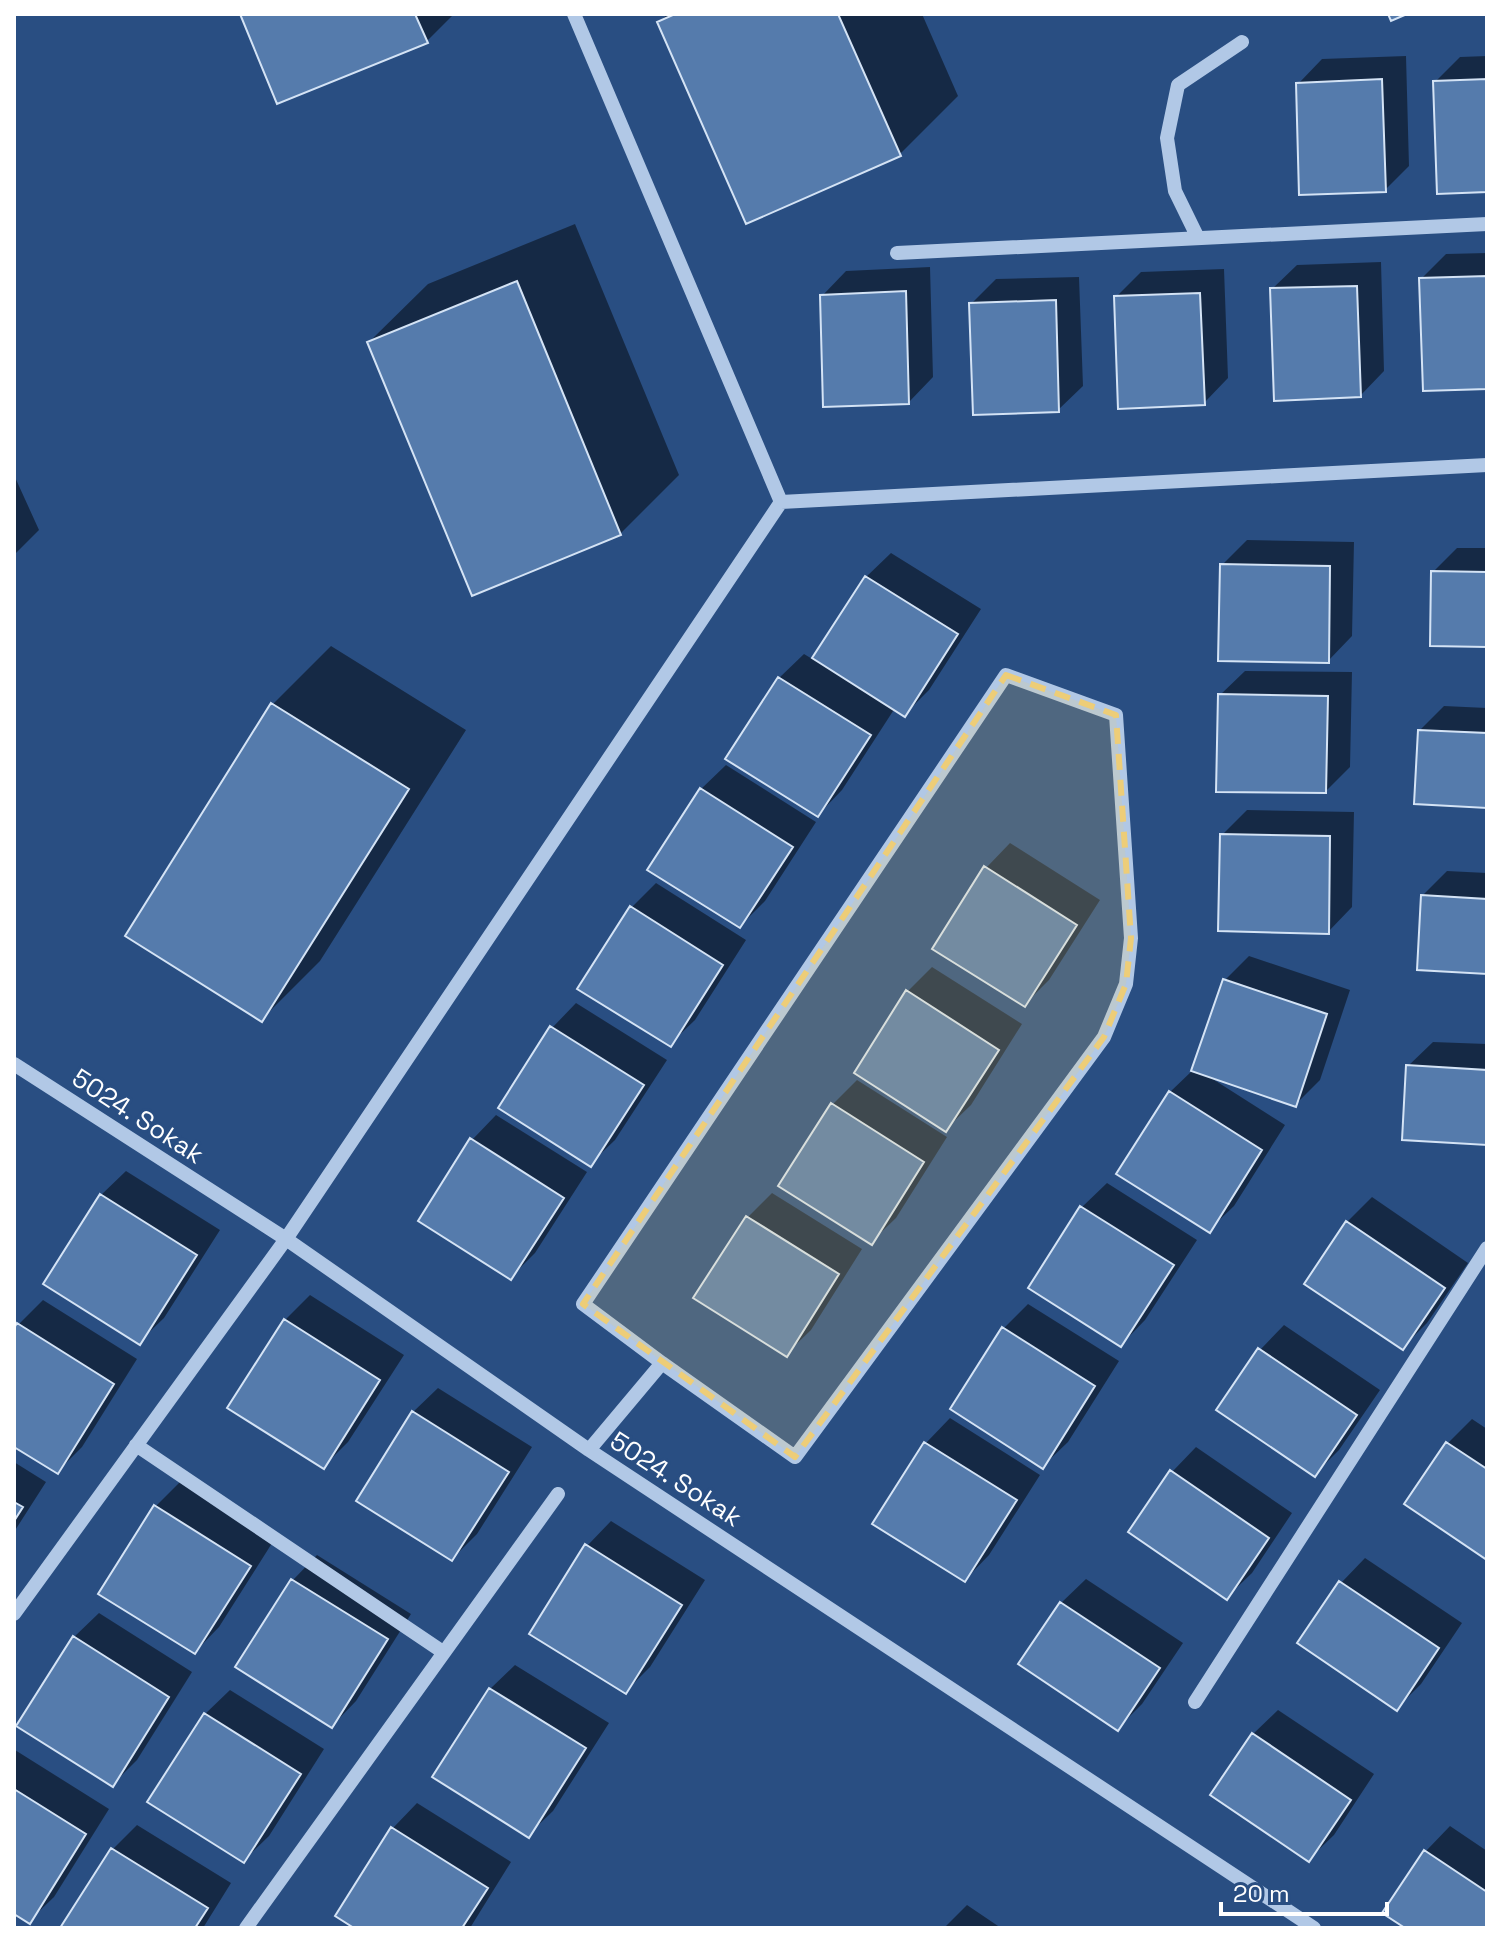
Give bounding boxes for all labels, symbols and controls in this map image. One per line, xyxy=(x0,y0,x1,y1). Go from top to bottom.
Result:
street label: 5024. Sokak xyxy=(66,1061,210,1171)
street label: 5024. Sokak xyxy=(604,1424,748,1534)
scale bar xyxy=(1221,1866,1387,1916)
text: 20 m xyxy=(1233,1878,1290,1909)

